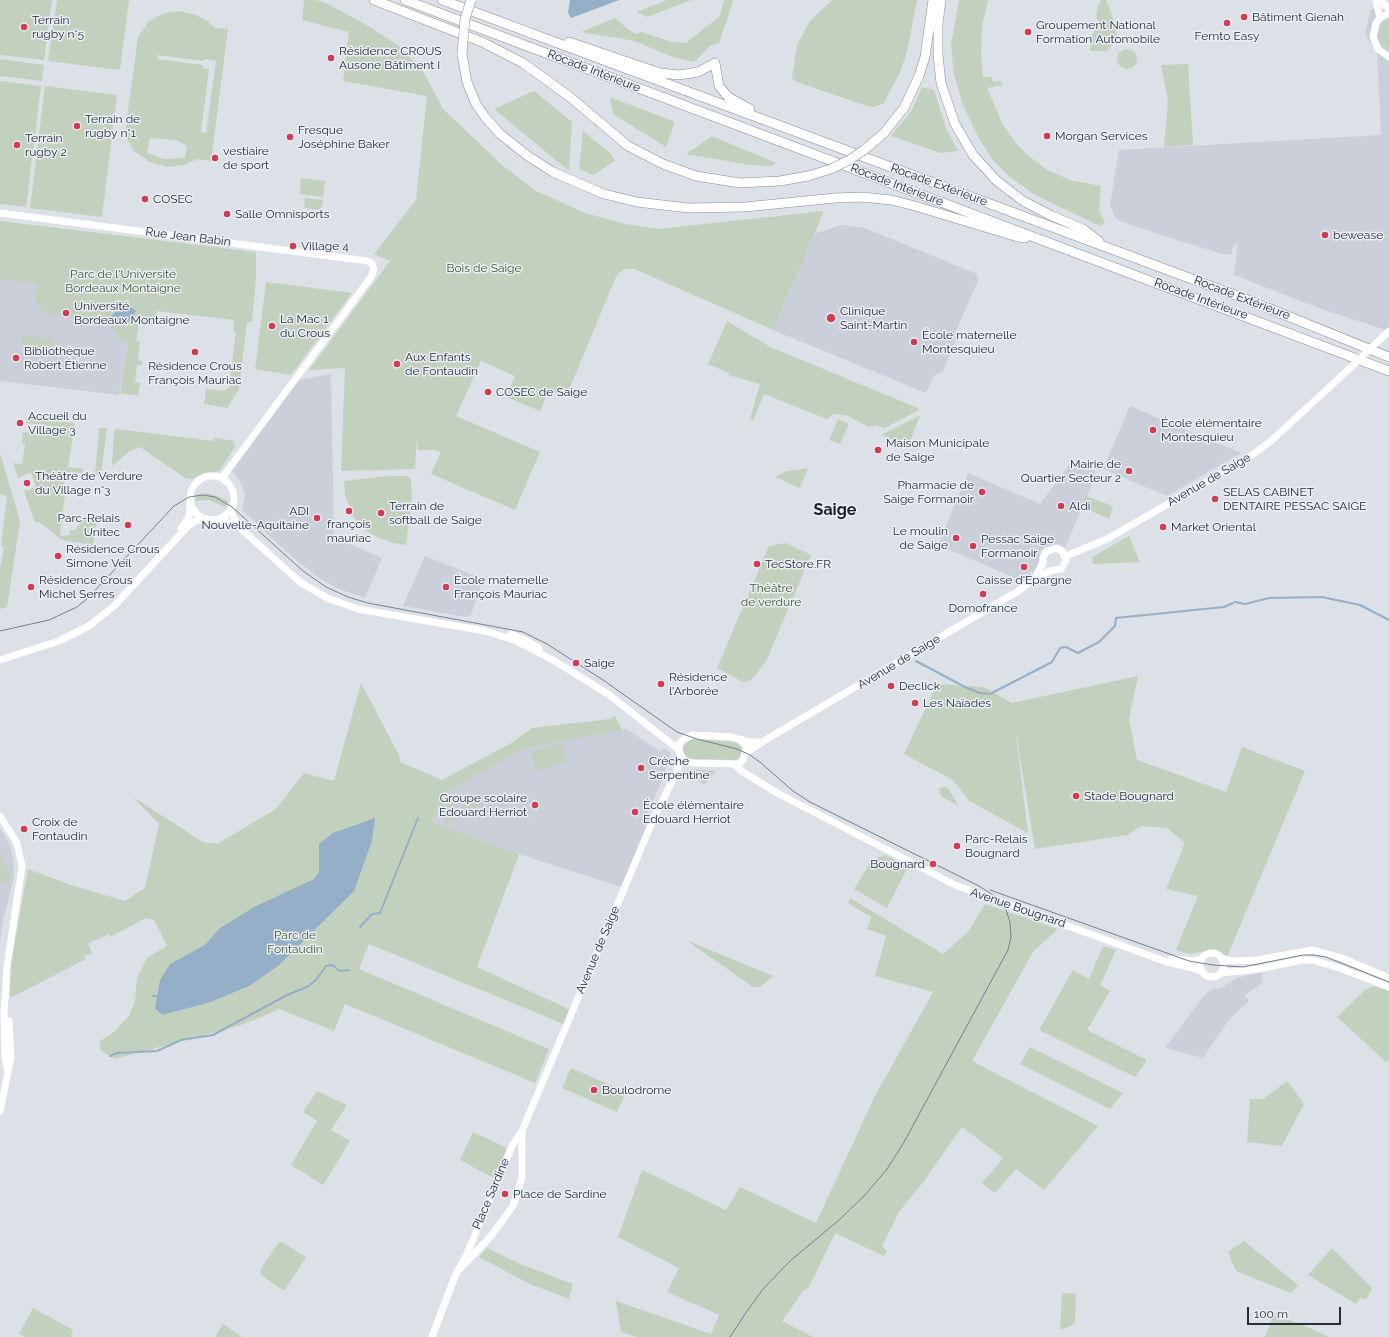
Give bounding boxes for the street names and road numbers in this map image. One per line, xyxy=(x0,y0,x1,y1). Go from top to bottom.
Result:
street label: Rocade Intérieure xyxy=(545,47,643,95)
street label: Rocade Intérieure xyxy=(848,161,946,209)
street label: Rocade Extérieure xyxy=(889,161,989,209)
street label: Rue Jean Babin xyxy=(145,225,231,249)
street label: Rocade Extérieure xyxy=(1192,273,1292,323)
street label: Rocade Intérieure xyxy=(1152,275,1250,323)
street label: Avenue de Saige xyxy=(1165,450,1253,510)
street label: Avenue de Saige xyxy=(855,632,943,692)
street label: Avenue Bougnard xyxy=(968,885,1068,931)
street label: Avenue de Saige xyxy=(573,904,623,996)
street label: Place Sardine xyxy=(470,1156,512,1232)

